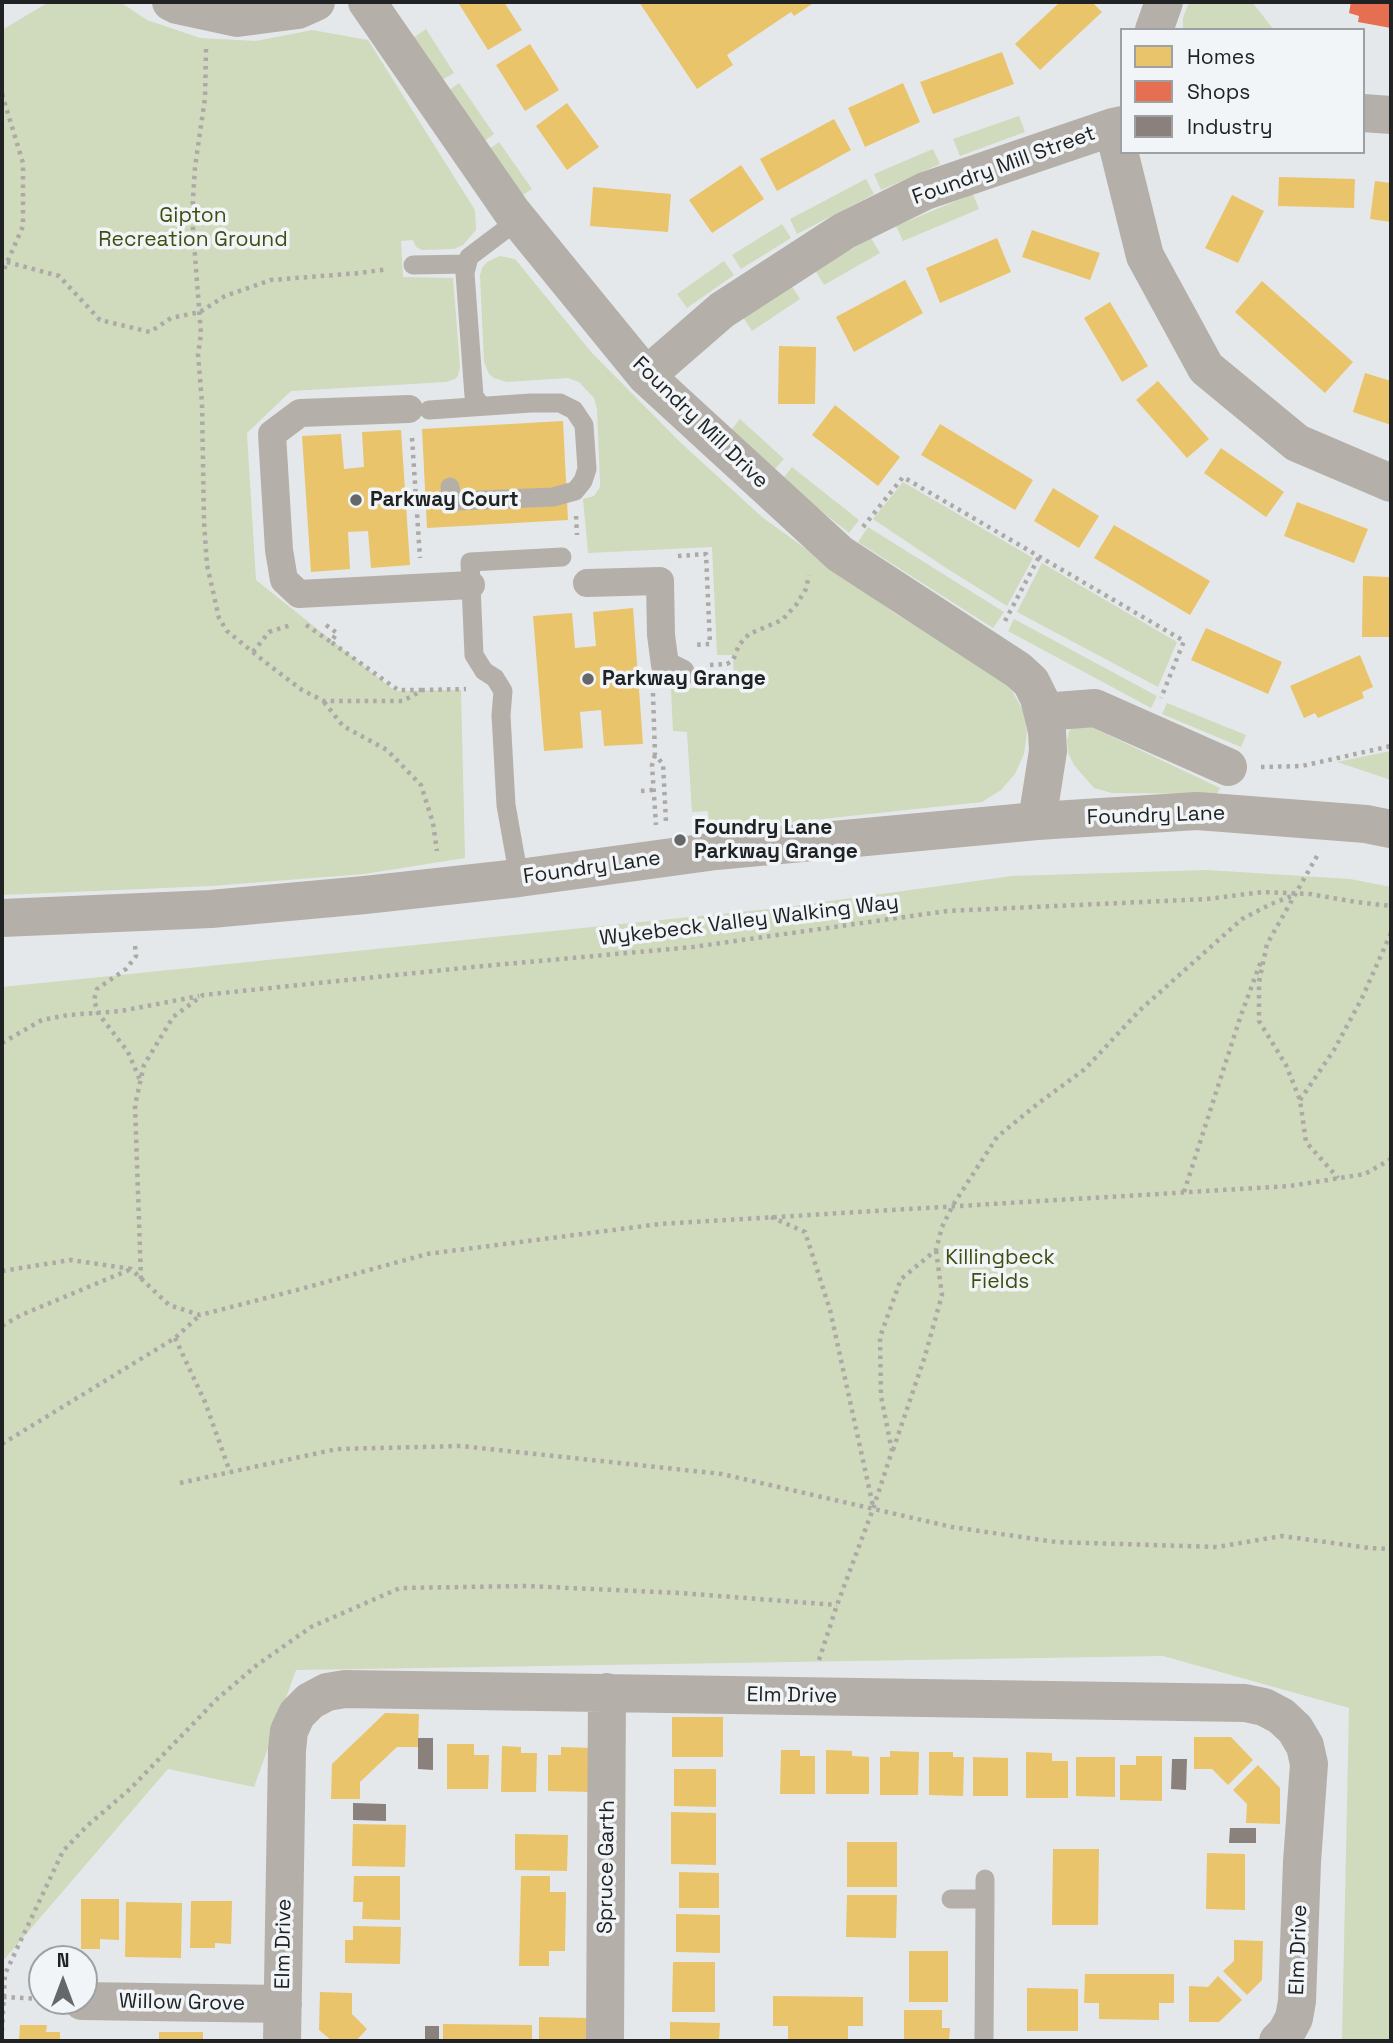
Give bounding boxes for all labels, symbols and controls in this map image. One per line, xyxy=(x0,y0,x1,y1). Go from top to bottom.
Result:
legend xyxy=(1120,28,1365,154)
text: Homes xyxy=(1187,43,1255,70)
text: Shops xyxy=(1187,78,1250,105)
text: Industry xyxy=(1187,113,1273,140)
street label: Foundry Mill Street xyxy=(909,121,1099,211)
park label: Gipton Recreation Ground xyxy=(98,203,288,253)
street label: Foundry Mill Drive xyxy=(627,352,773,494)
place label: Parkway Court xyxy=(370,487,519,513)
marker: Parkway Court xyxy=(348,492,364,508)
place label: Parkway Grange xyxy=(602,666,766,692)
marker: Parkway Grange xyxy=(580,671,596,687)
street label: Foundry Lane xyxy=(1086,801,1226,831)
place label: Foundry Lane Parkway Grange xyxy=(694,815,858,865)
marker: Foundry Lane Parkway Grange xyxy=(672,832,688,848)
street label: Foundry Lane xyxy=(522,846,662,890)
street label: Wykebeck Valley Walking Way xyxy=(598,890,900,952)
park label: Killingbeck Fields xyxy=(945,1245,1055,1295)
street label: Elm Drive xyxy=(746,1683,838,1709)
street label: Spruce Garth xyxy=(593,1800,621,1934)
street label: Elm Drive xyxy=(271,1898,297,1990)
street label: Elm Drive xyxy=(1285,1904,1313,1996)
north arrow xyxy=(28,1945,98,2015)
text: N xyxy=(57,1948,69,1973)
street label: Willow Grove xyxy=(119,1989,245,2017)

